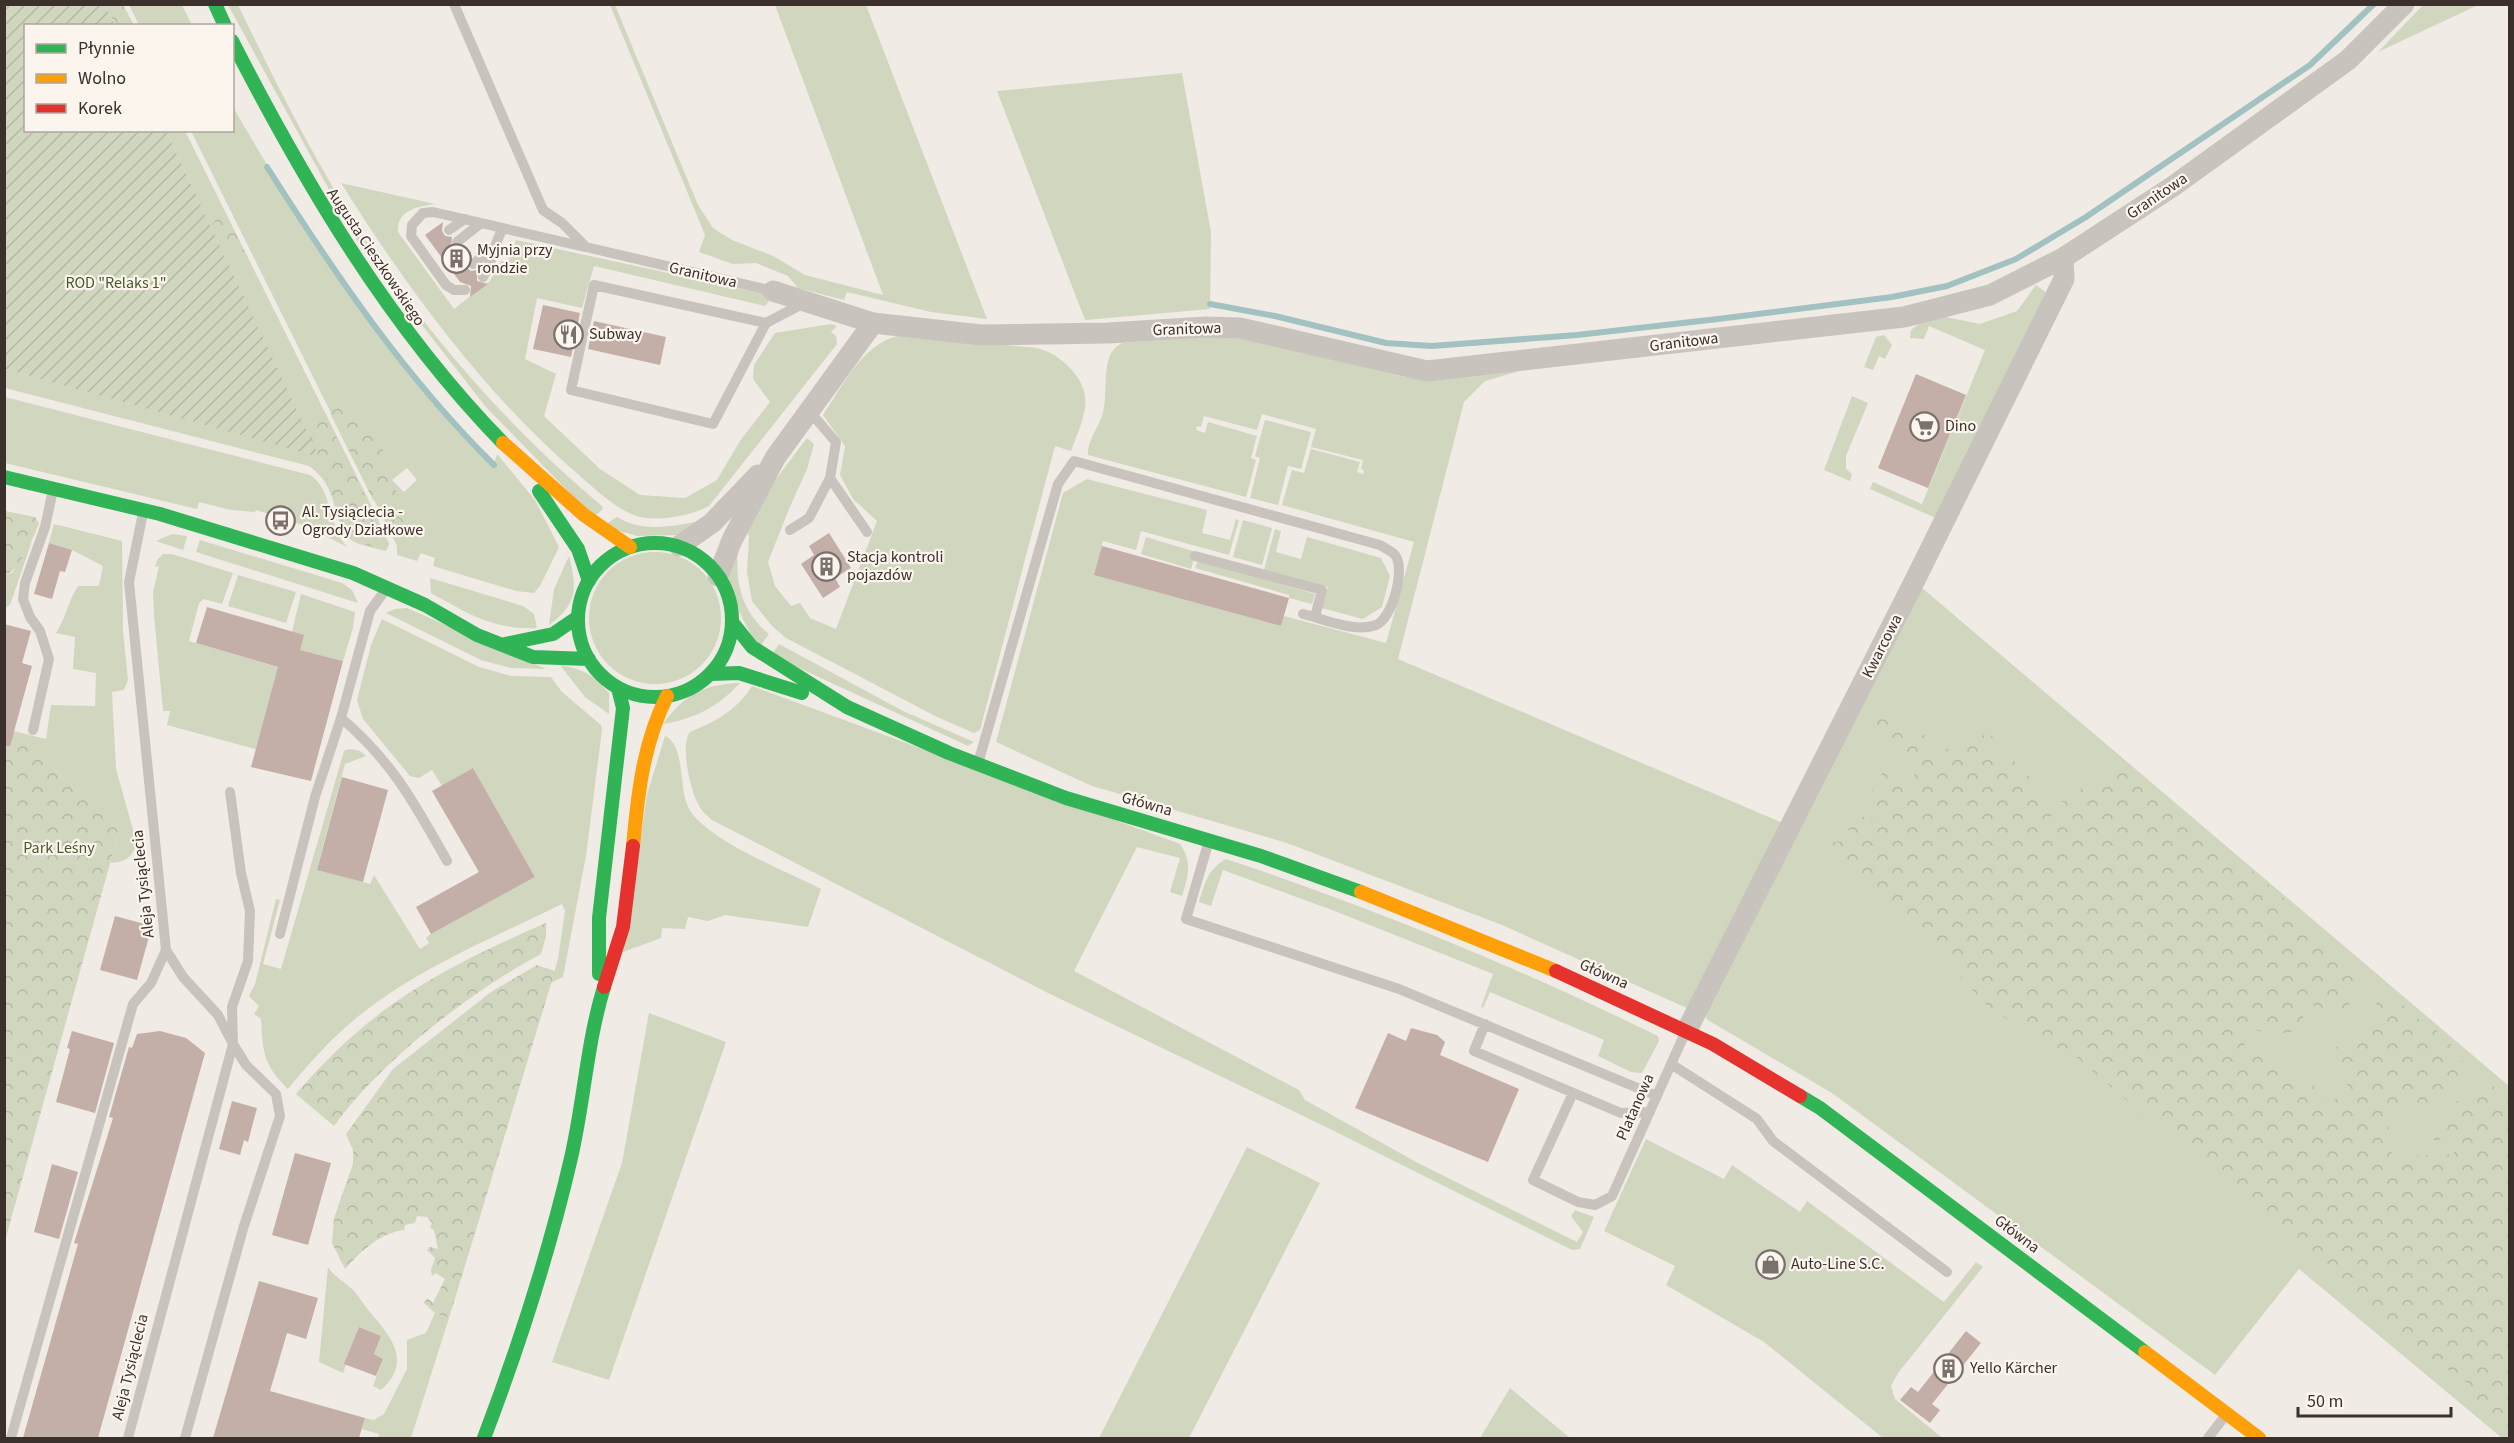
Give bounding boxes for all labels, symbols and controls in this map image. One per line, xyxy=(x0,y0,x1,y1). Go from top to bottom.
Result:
legend xyxy=(24,24,234,132)
text: Płynnie xyxy=(78,36,135,61)
text: Wolno xyxy=(78,66,126,91)
text: Korek xyxy=(78,96,122,121)
street label: Granitowa xyxy=(2122,168,2192,224)
street label: Augusta Cieszkowskiego xyxy=(322,184,430,330)
place label: Myjnia przy rondzie xyxy=(477,239,553,279)
building icon: Myjnia przy rondzie xyxy=(440,243,472,275)
street label: Granitowa xyxy=(667,257,739,293)
park label: ROD "Relaks 1" xyxy=(65,272,167,294)
street label: Granitowa xyxy=(1152,317,1222,341)
restaurant icon: Subway xyxy=(552,318,584,350)
place label: Subway xyxy=(589,323,642,345)
street label: Granitowa xyxy=(1648,327,1720,357)
supermarket icon: Dino xyxy=(1908,410,1940,442)
place label: Dino xyxy=(1945,415,1976,437)
place label: Al. Tysiąclecia - Ogrody Działkowe xyxy=(302,501,423,541)
bus stop icon: Al. Tysiąclecia - Ogrody Działkowe xyxy=(265,505,297,537)
place label: Stacja kontroli pojazdów xyxy=(847,546,943,586)
building icon: Stacja kontroli pojazdów xyxy=(810,550,842,582)
street label: Kwarcowa xyxy=(1857,610,1907,682)
street label: Główna xyxy=(1119,786,1175,822)
street label: Aleja Tysiąclecia xyxy=(126,829,160,939)
park label: Park Leśny xyxy=(23,837,95,859)
street label: Główna xyxy=(1576,953,1632,995)
street label: Platanowa xyxy=(1611,1070,1659,1144)
street label: Główna xyxy=(1990,1210,2044,1258)
shop icon: Auto-Line S.C. xyxy=(1754,1248,1786,1280)
place label: Auto-Line S.C. xyxy=(1791,1253,1884,1275)
street label: Aleja Tysiąclecia xyxy=(106,1312,154,1422)
building icon: Yello Kärcher xyxy=(1933,1352,1965,1384)
place label: Yello Kärcher xyxy=(1969,1357,2058,1379)
scale bar xyxy=(2298,1380,2451,1418)
text: 50 m xyxy=(2307,1389,2343,1414)

